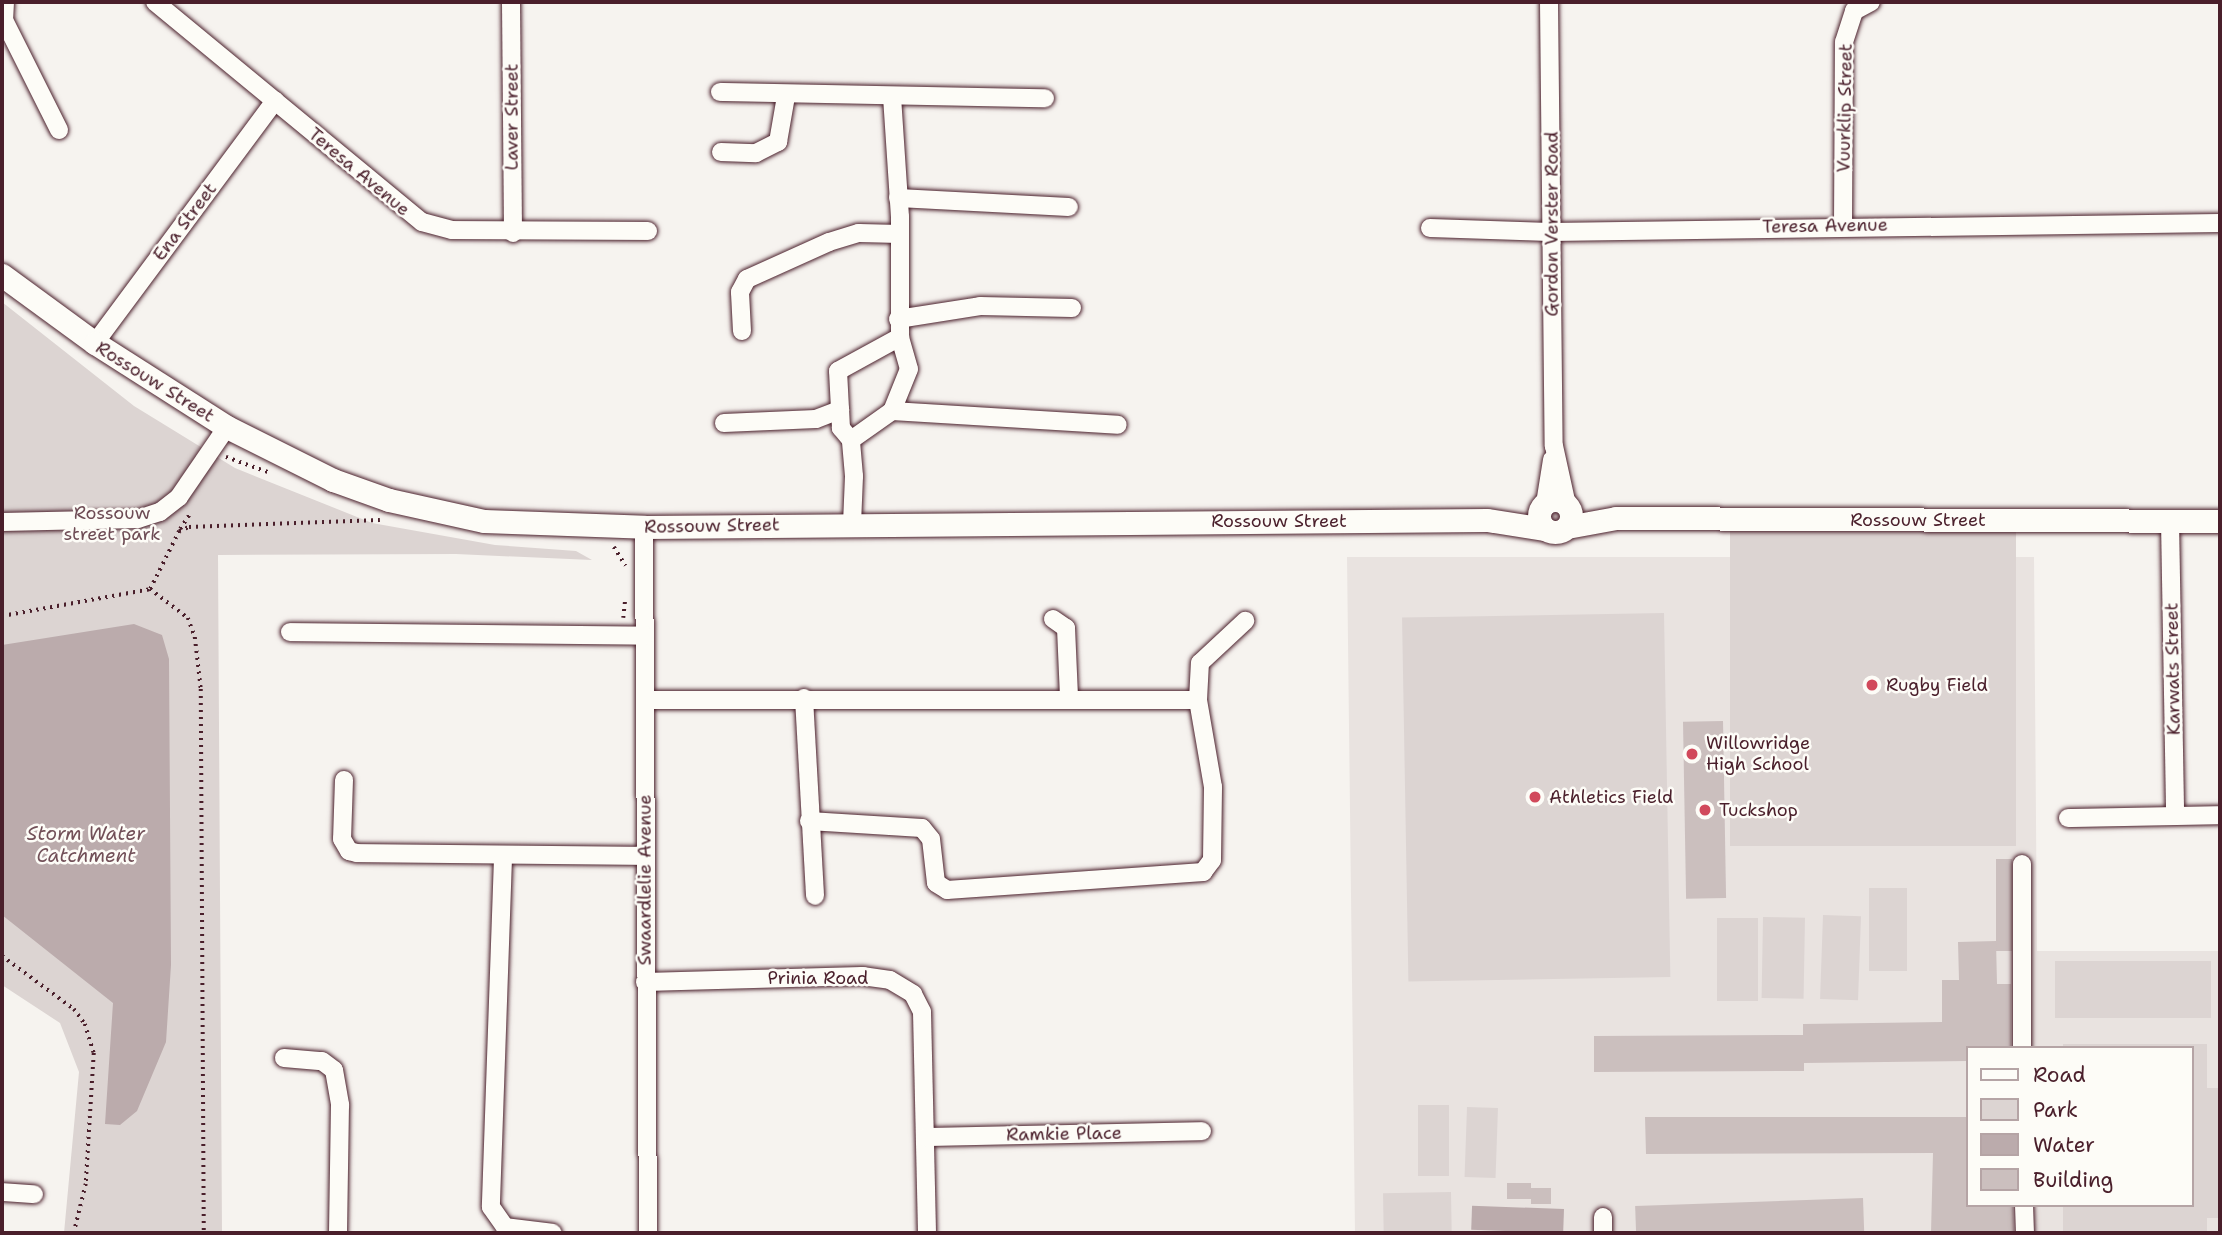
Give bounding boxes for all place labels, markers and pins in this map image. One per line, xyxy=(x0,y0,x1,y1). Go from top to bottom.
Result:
place label: Rugby Field xyxy=(1886,674,1988,696)
marker: Rugby Field xyxy=(1864,677,1880,693)
place label: Willowridge High School xyxy=(1706,733,1810,776)
marker: Willowridge High School xyxy=(1684,746,1700,762)
place label: Athletics Field xyxy=(1549,786,1673,808)
marker: Athletics Field xyxy=(1527,789,1543,805)
place label: Tuckshop xyxy=(1719,799,1798,821)
marker: Tuckshop xyxy=(1697,802,1713,818)

